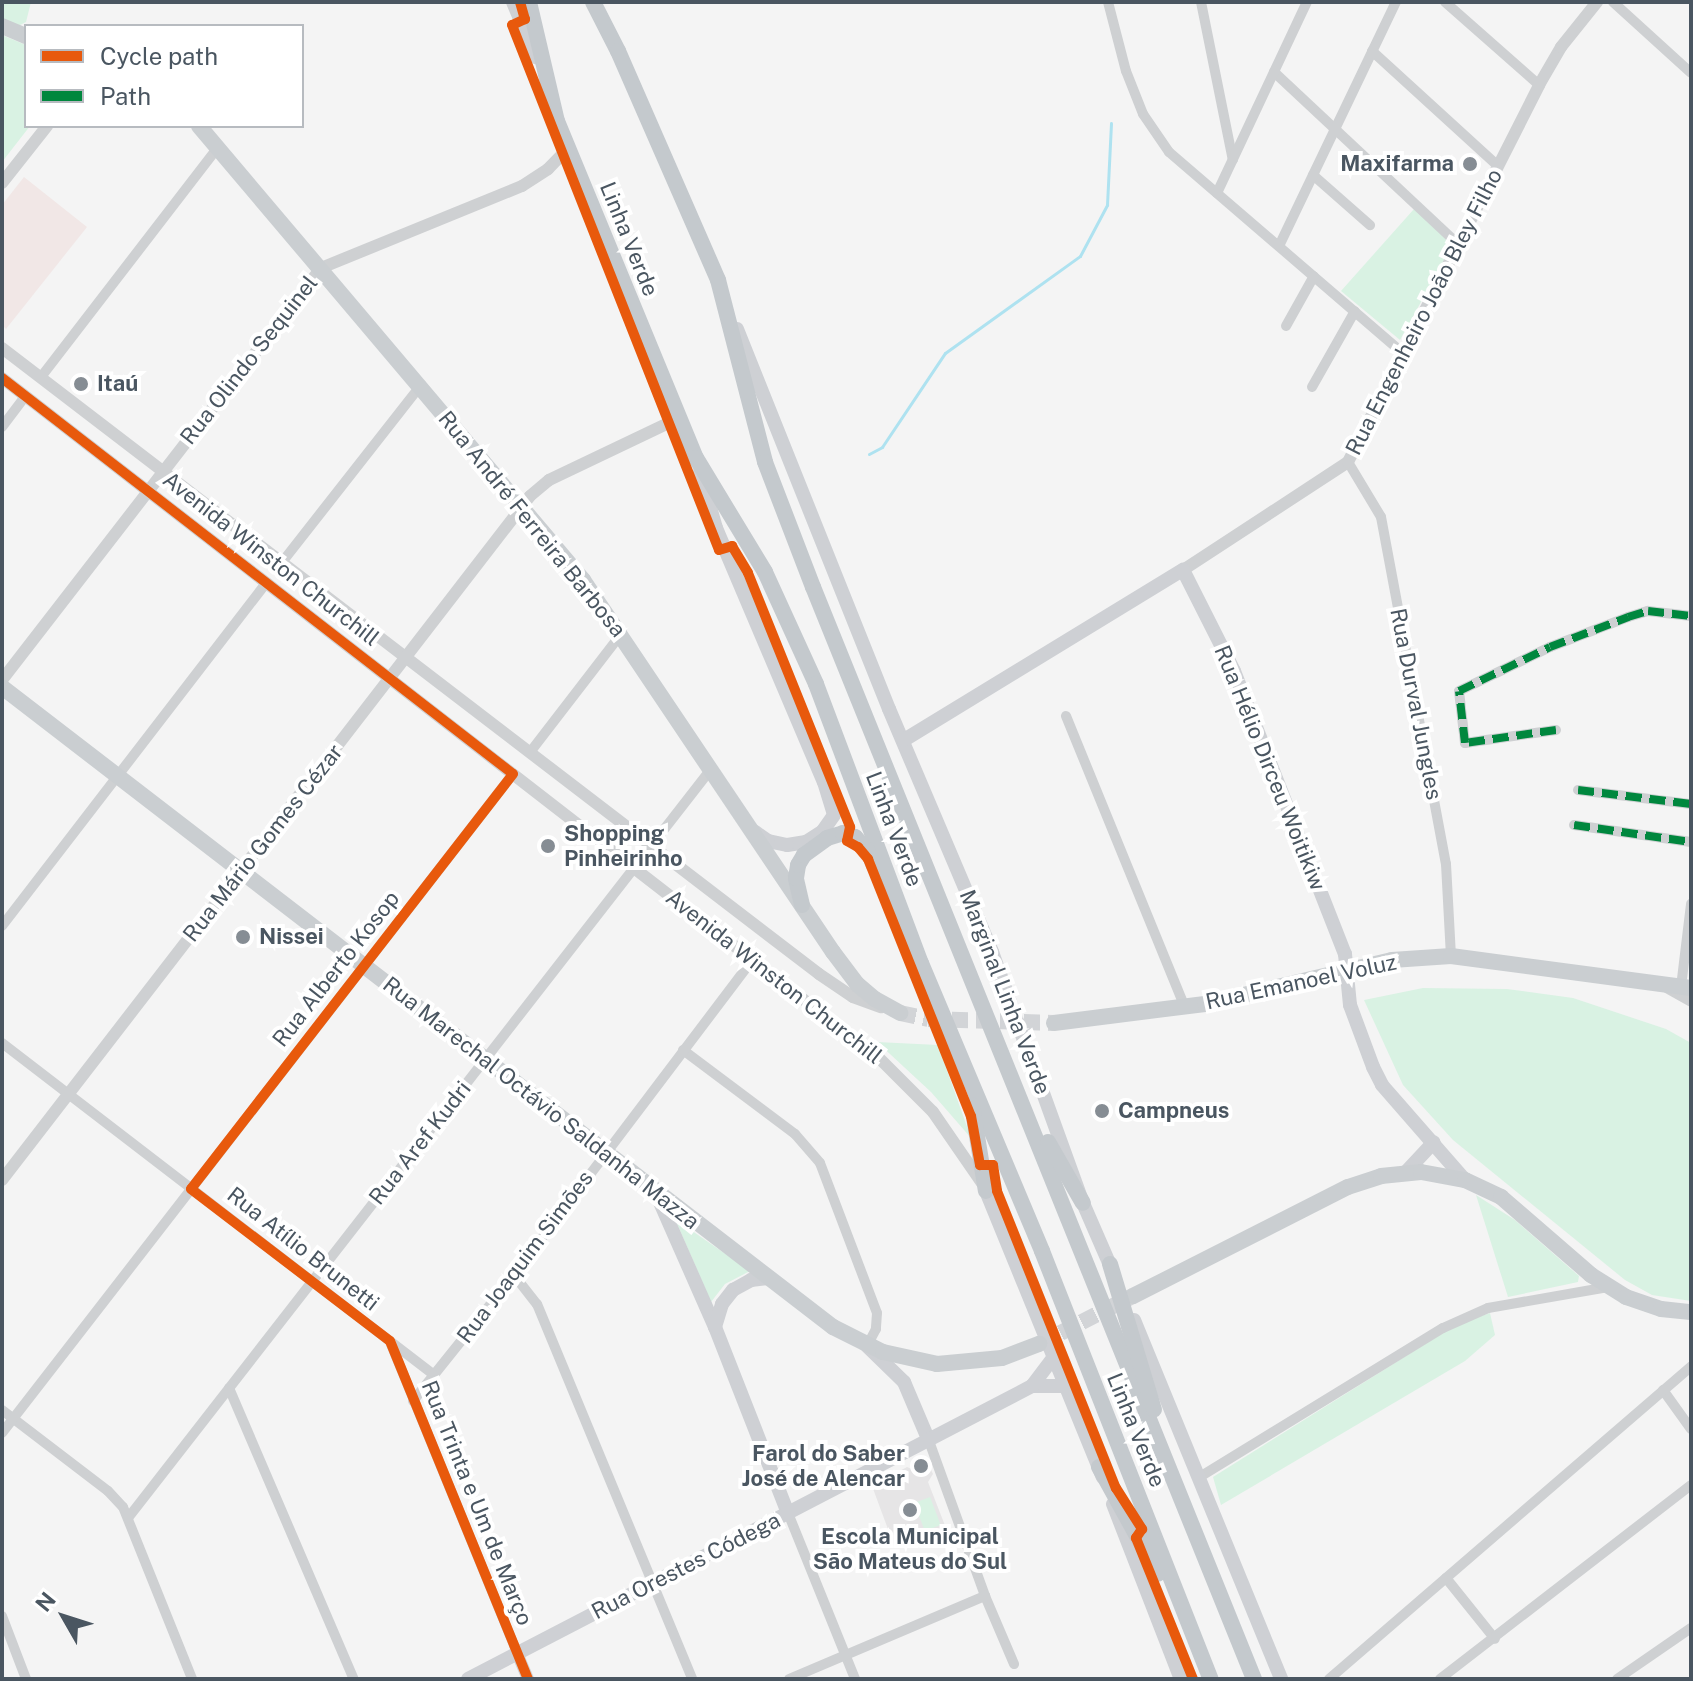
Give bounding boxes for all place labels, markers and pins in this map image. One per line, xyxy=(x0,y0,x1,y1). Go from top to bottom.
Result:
place label: Maxifarma xyxy=(1340,151,1454,177)
marker: Maxifarma xyxy=(1461,155,1479,173)
place label: Itaú xyxy=(97,371,138,397)
marker: Itaú xyxy=(72,375,90,393)
place label: Shopping Pinheirinho xyxy=(564,820,683,872)
marker: Shopping Pinheirinho xyxy=(539,837,557,855)
place label: Nissei xyxy=(259,924,324,950)
marker: Nissei xyxy=(234,928,252,946)
place label: Campneus xyxy=(1118,1098,1229,1124)
marker: Campneus xyxy=(1093,1102,1111,1120)
place label: Farol do Saber José de Alencar xyxy=(741,1440,905,1492)
marker: Farol do Saber José de Alencar xyxy=(912,1457,930,1475)
marker: Escola Municipal São Mateus do Sul xyxy=(901,1501,919,1519)
place label: Escola Municipal São Mateus do Sul xyxy=(812,1523,1008,1574)

